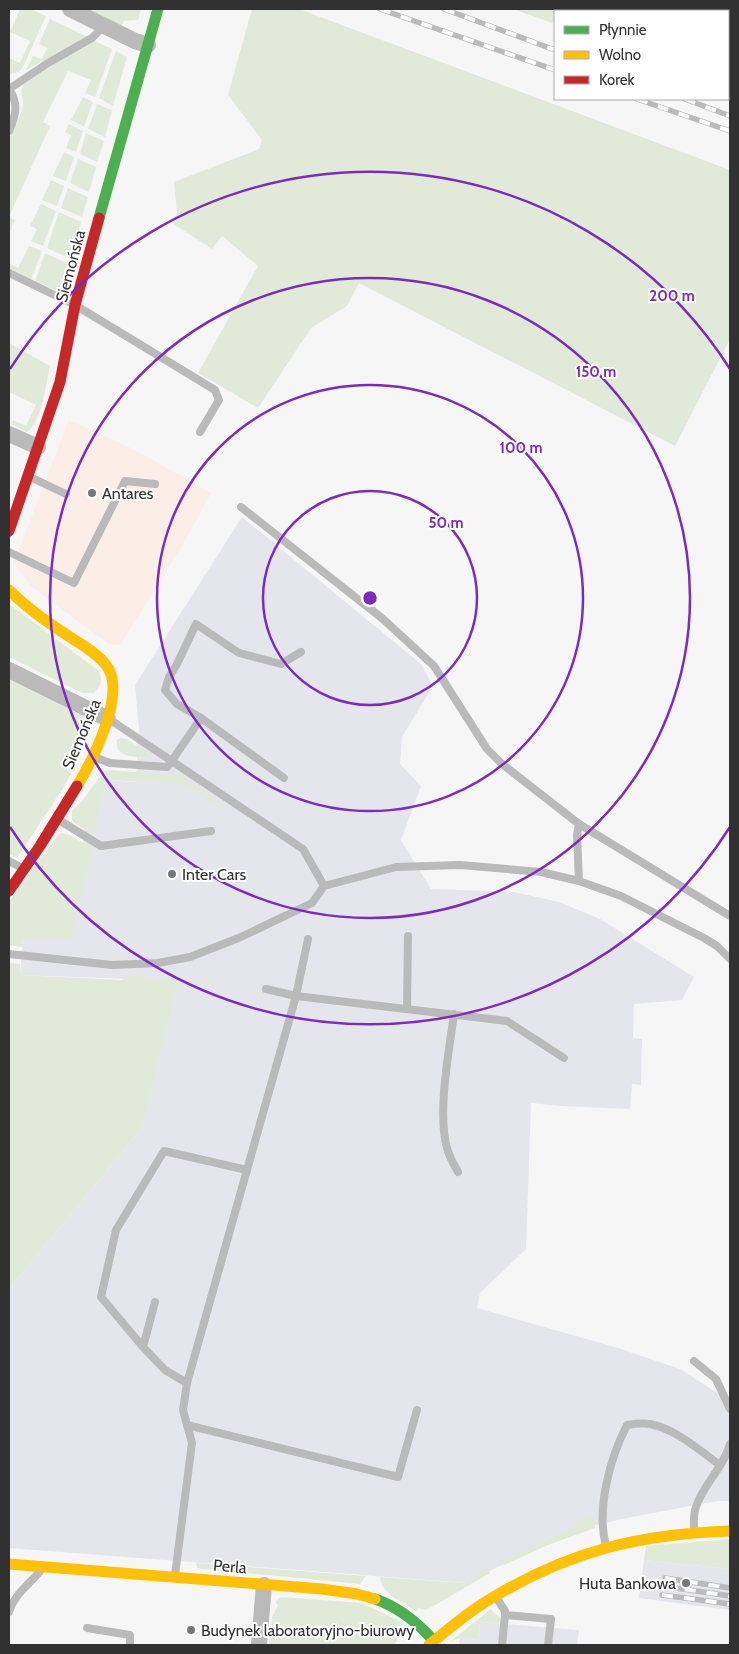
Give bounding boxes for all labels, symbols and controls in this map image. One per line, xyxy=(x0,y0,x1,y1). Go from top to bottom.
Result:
legend xyxy=(554,10,729,100)
text: Płynnie xyxy=(599,21,647,39)
text: Wolno xyxy=(599,46,641,64)
text: Korek xyxy=(599,71,634,89)
street label: Siemońska xyxy=(52,228,89,304)
text: 200 m xyxy=(649,287,695,305)
text: 150 m xyxy=(576,363,616,381)
text: 100 m xyxy=(499,439,543,457)
place label: Antares xyxy=(102,484,154,503)
marker: Antares xyxy=(86,487,98,499)
text: 50 m xyxy=(428,514,464,532)
centre of rings xyxy=(361,589,379,607)
street label: Siemońska xyxy=(58,696,105,772)
place label: Inter Cars xyxy=(182,865,247,884)
marker: Inter Cars xyxy=(166,868,178,880)
street label: Perla xyxy=(212,1556,248,1577)
place label: Huta Bankowa xyxy=(579,1574,676,1593)
marker: Huta Bankowa xyxy=(680,1577,692,1589)
place label: Budynek laboratoryjno-biurowy xyxy=(201,1621,414,1640)
marker: Budynek laboratoryjno-biurowy xyxy=(185,1624,197,1636)

